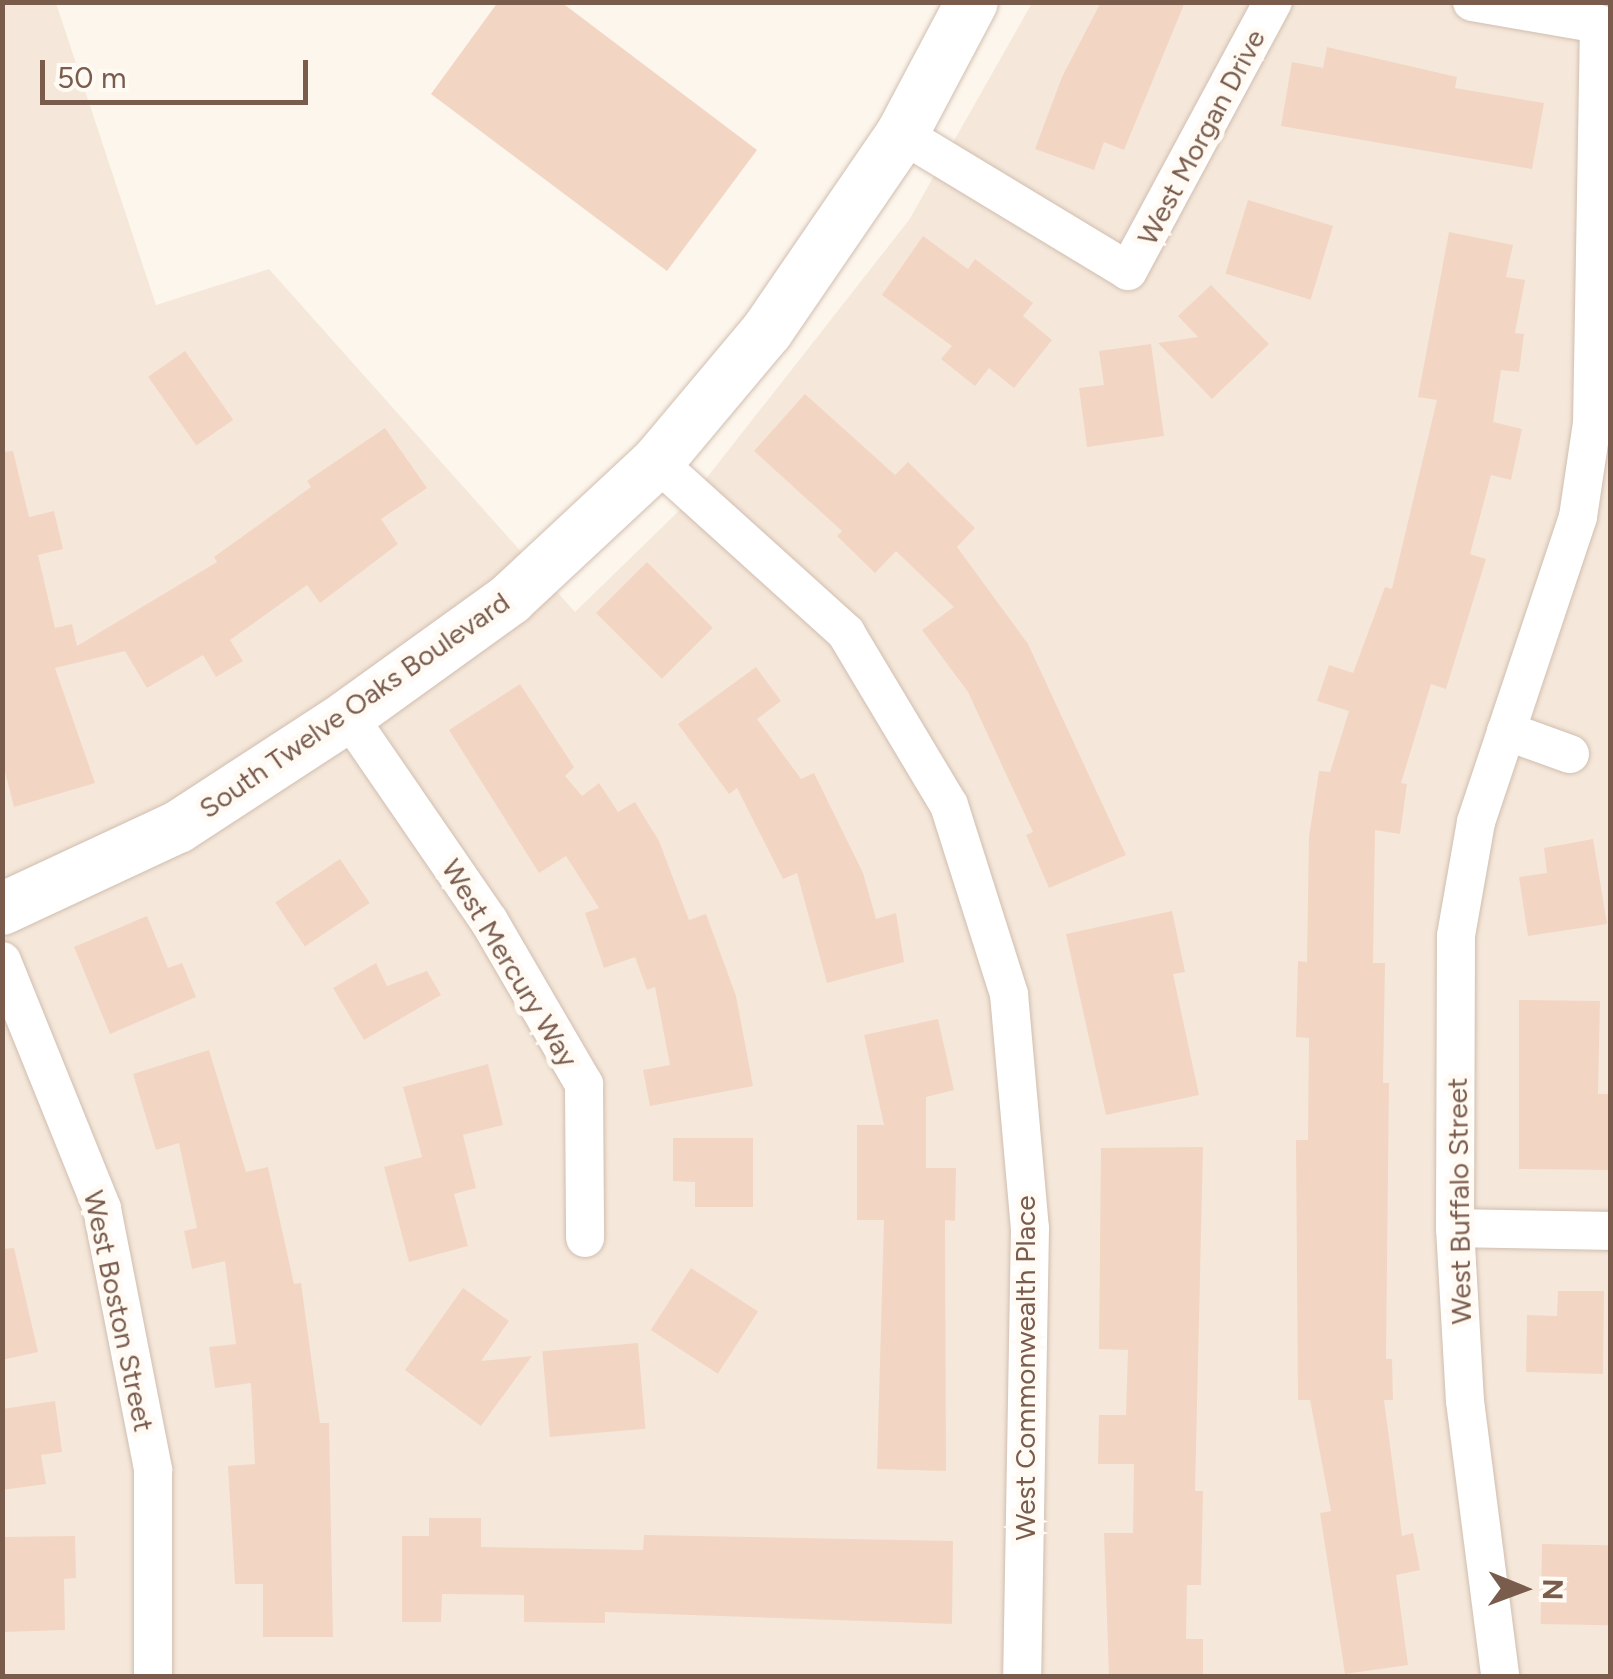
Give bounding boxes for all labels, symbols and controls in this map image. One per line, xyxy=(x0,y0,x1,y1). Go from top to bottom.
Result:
street label: West Morgan Drive xyxy=(1130,24,1272,250)
scale bar xyxy=(45,40,312,102)
text: 50 m xyxy=(57,59,126,96)
street label: South Twelve Oaks Boulevard xyxy=(192,585,516,825)
street label: West Mercury Way xyxy=(435,853,585,1073)
street label: West Buffalo Street xyxy=(1440,1077,1478,1325)
street label: West Boston Street xyxy=(77,1187,161,1435)
street label: West Commonwealth Place xyxy=(1008,1196,1042,1540)
north arrow xyxy=(1473,1539,1573,1639)
text: N xyxy=(1536,1578,1570,1601)

